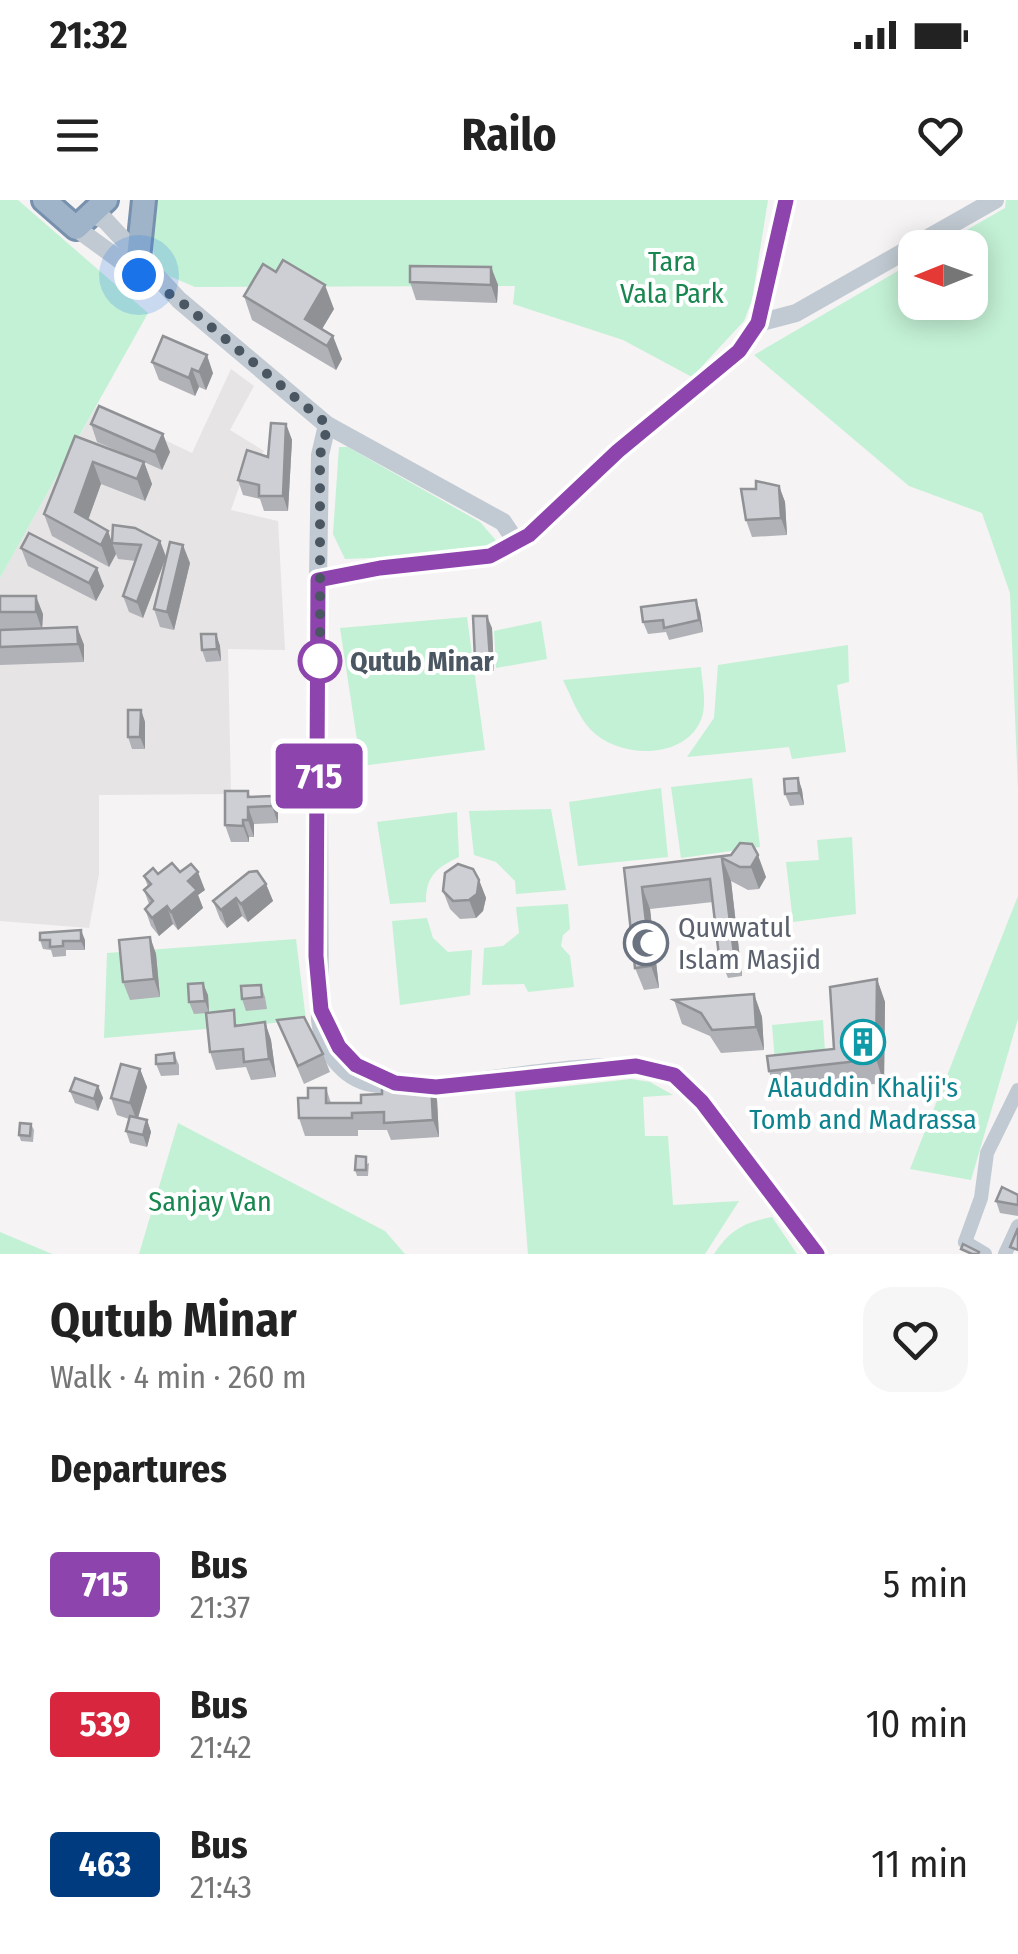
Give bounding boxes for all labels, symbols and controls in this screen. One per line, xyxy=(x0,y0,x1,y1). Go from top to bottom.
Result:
text: 21:32 xyxy=(50,12,128,58)
icon: menu xyxy=(50,108,105,163)
text: Railo xyxy=(462,108,556,162)
icon: heart xyxy=(913,108,968,163)
north arrow xyxy=(898,230,988,320)
map controls xyxy=(898,230,988,320)
park label: Tara Vala Park xyxy=(620,245,725,310)
your location xyxy=(114,250,164,300)
marker: Qutub Minar xyxy=(299,640,341,682)
place label: Qutub Minar xyxy=(350,645,495,678)
line badge: 715 xyxy=(262,744,376,808)
text: 715 xyxy=(296,755,342,797)
place label: Quwwatul Islam Masjid xyxy=(678,911,821,976)
mosque icon: Quwwatul Islam Masjid xyxy=(623,920,669,966)
building icon: Alauddin Khalji's Tomb and Madrassa xyxy=(840,1019,886,1065)
place label: Alauddin Khalji's Tomb and Madrassa xyxy=(749,1071,977,1136)
park label: Sanjay Van xyxy=(148,1185,272,1218)
button: heart xyxy=(863,1287,968,1392)
text: Qutub Minar xyxy=(50,1291,297,1349)
text: Walk · 4 min · 260 m xyxy=(50,1358,307,1396)
text: Departures xyxy=(50,1446,227,1492)
text: Bus xyxy=(190,1542,248,1588)
text: 5 min xyxy=(883,1561,968,1607)
text: 715 xyxy=(82,1563,128,1605)
text: 21:37 xyxy=(190,1588,250,1626)
text: Bus xyxy=(190,1682,248,1728)
text: 10 min xyxy=(866,1701,968,1747)
text: 539 xyxy=(79,1703,131,1745)
text: 21:42 xyxy=(190,1728,252,1766)
text: Bus xyxy=(190,1822,248,1868)
text: 11 min xyxy=(871,1841,968,1887)
text: 463 xyxy=(79,1843,131,1885)
text: 21:43 xyxy=(190,1868,252,1906)

